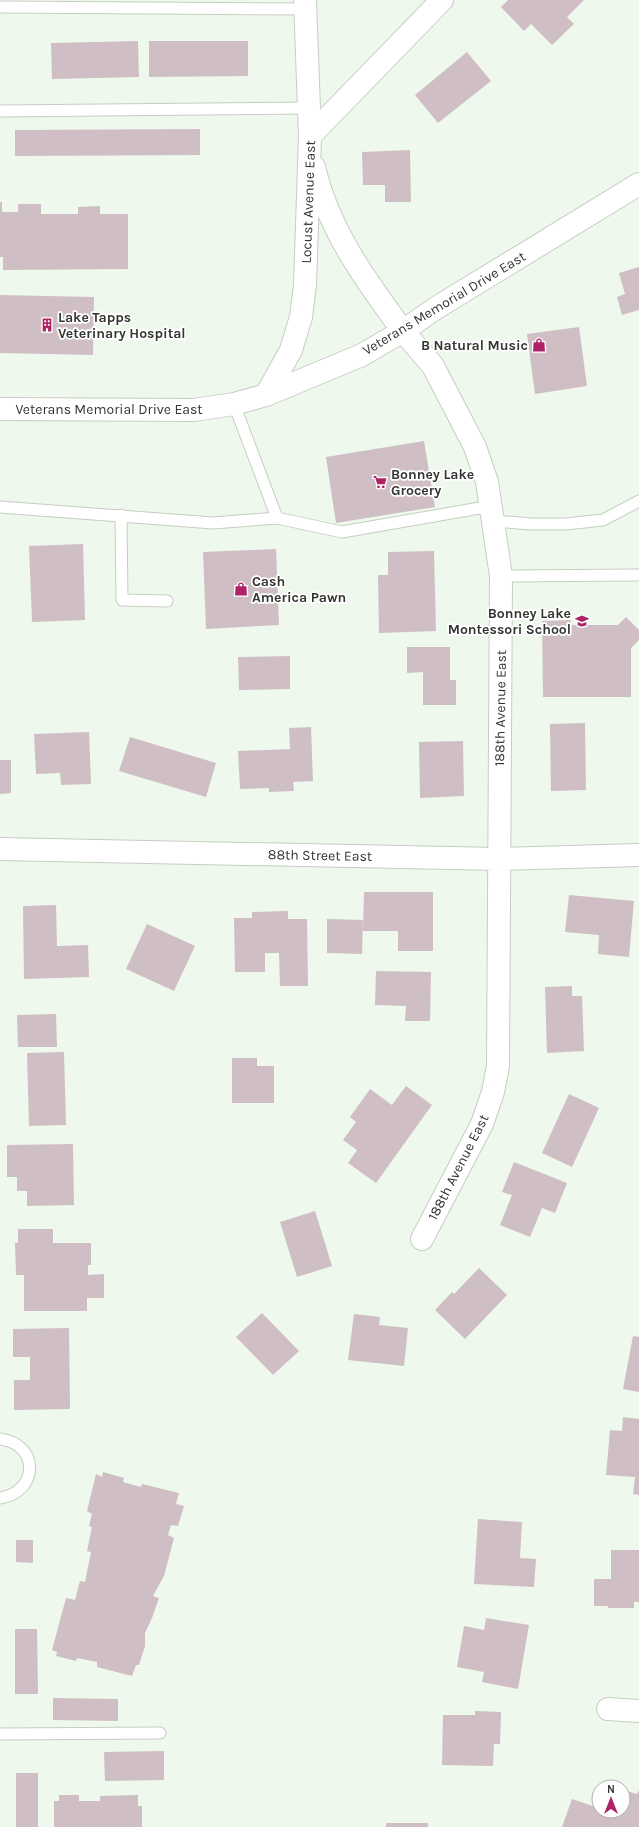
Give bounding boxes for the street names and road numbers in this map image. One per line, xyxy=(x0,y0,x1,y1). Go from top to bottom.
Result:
street label: Locust Avenue East xyxy=(298,140,319,264)
street label: Veterans Memorial Drive East xyxy=(360,248,529,359)
street label: Veterans Memorial Drive East xyxy=(15,401,203,418)
street label: 188th Avenue East xyxy=(491,650,510,766)
street label: 88th Street East xyxy=(268,846,372,865)
street label: 188th Avenue East xyxy=(424,1111,492,1223)

